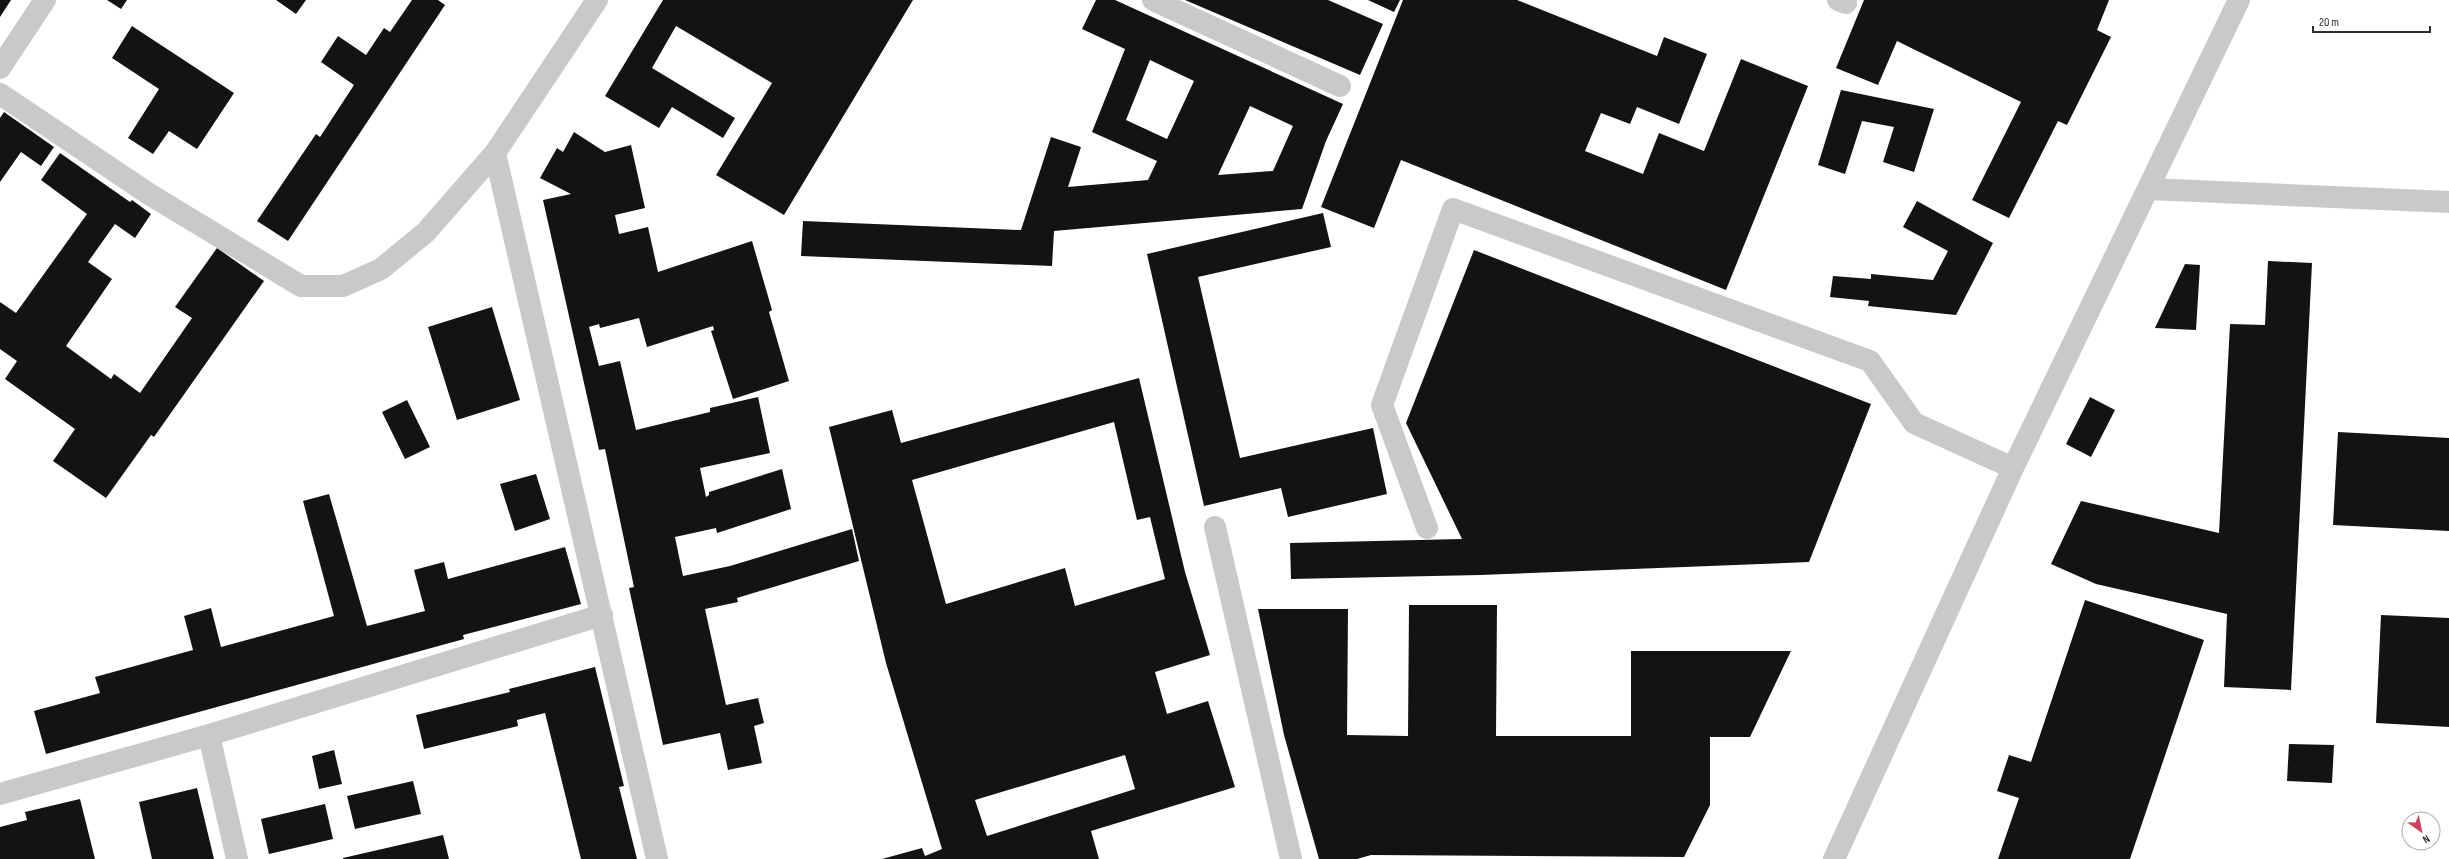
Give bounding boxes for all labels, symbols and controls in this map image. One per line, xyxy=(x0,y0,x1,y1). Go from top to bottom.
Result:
scale bar xyxy=(2313,8,2430,34)
text: 20 m xyxy=(2319,15,2339,30)
north arrow xyxy=(2401,811,2441,851)
text: N xyxy=(2420,832,2432,846)

